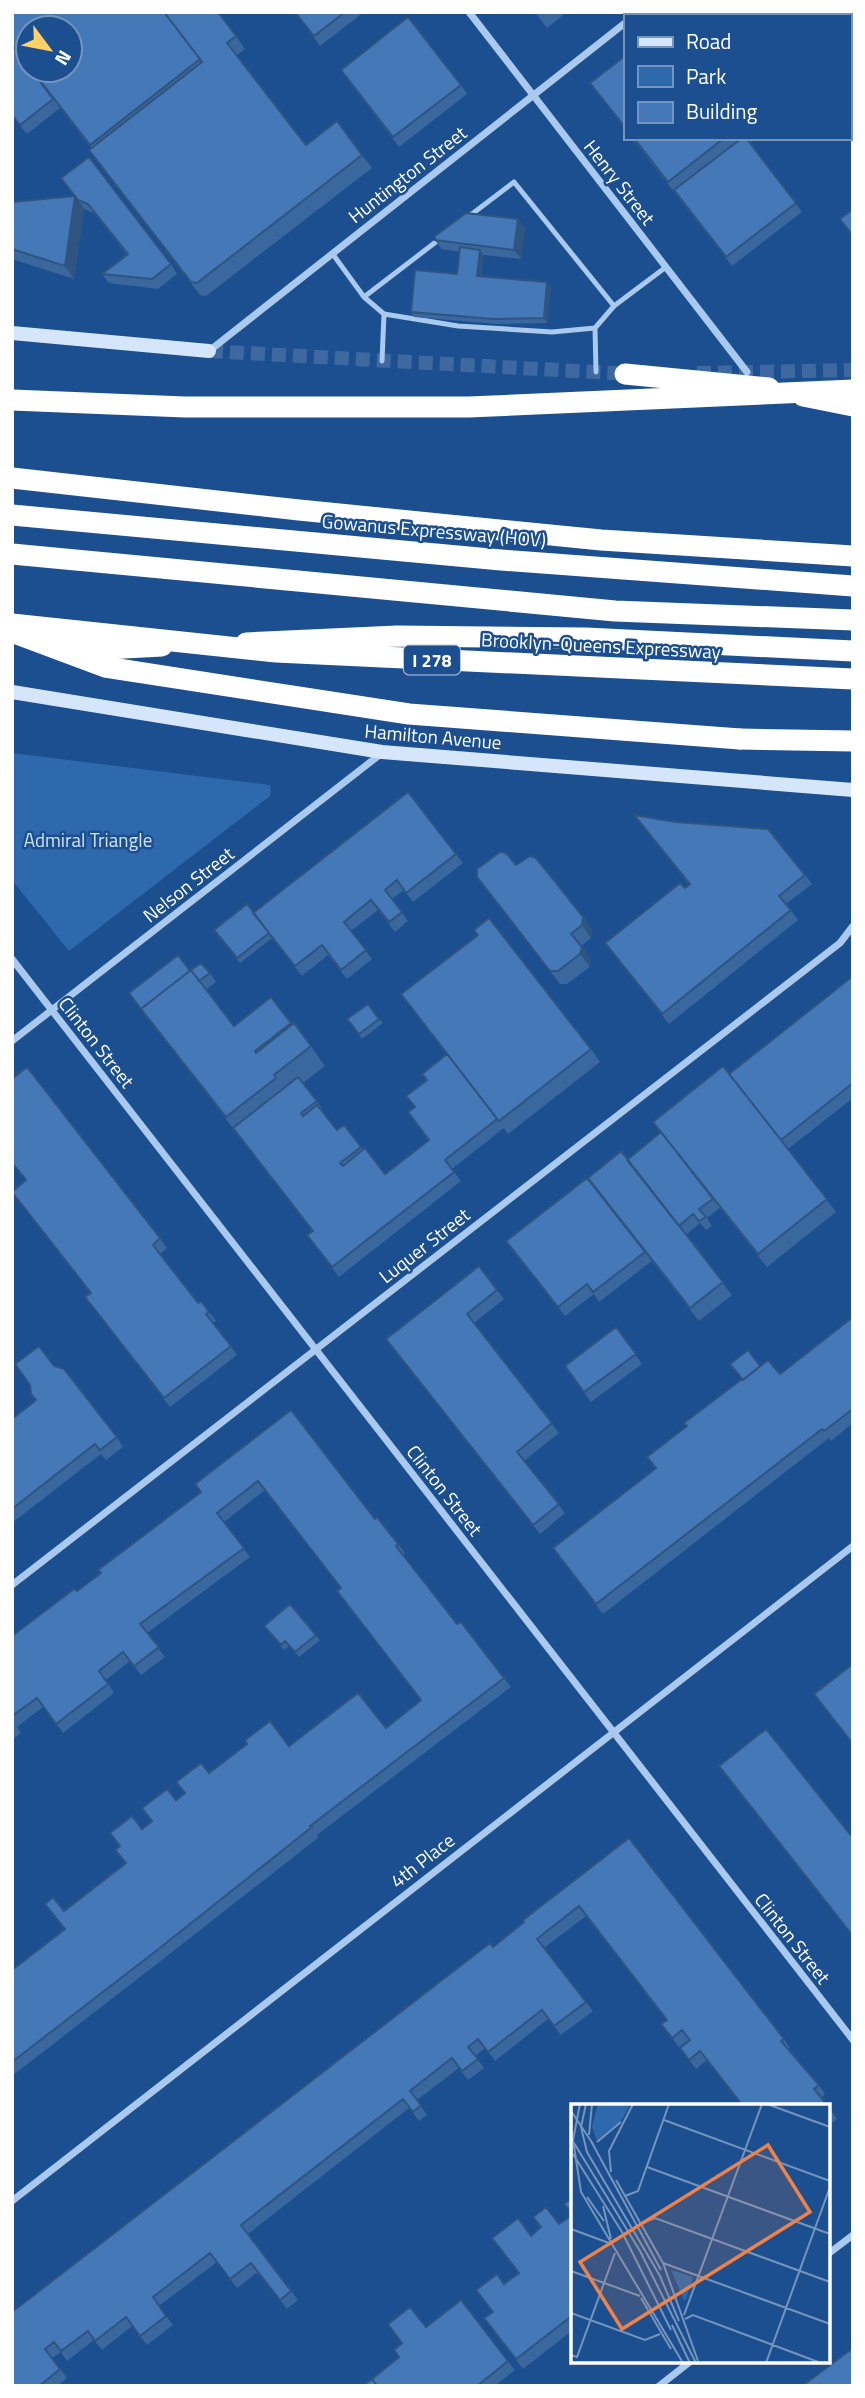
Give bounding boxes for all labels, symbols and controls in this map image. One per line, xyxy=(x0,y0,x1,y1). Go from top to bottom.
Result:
north arrow xyxy=(14,14,84,84)
legend xyxy=(624,14,851,140)
text: Road xyxy=(686,25,731,57)
text: N xyxy=(48,45,80,72)
text: Park xyxy=(686,60,726,92)
text: Building xyxy=(686,95,758,127)
street label: Huntington Street xyxy=(341,118,473,230)
street label: Henry Street xyxy=(577,133,663,231)
street label: Gowanus Expressway (HOV) xyxy=(321,506,547,554)
street label: Brooklyn-Queens Expressway xyxy=(480,624,722,666)
road number: I 278 xyxy=(404,646,460,674)
street label: Hamilton Avenue xyxy=(363,716,503,756)
park label: Admiral Triangle xyxy=(24,825,152,854)
street label: Nelson Street xyxy=(136,839,240,929)
street label: Clinton Street xyxy=(52,990,142,1094)
street label: Luquer Street xyxy=(372,1200,476,1290)
street label: Clinton Street xyxy=(400,1438,490,1542)
street label: 4th Place xyxy=(384,1826,460,1894)
street label: Clinton Street xyxy=(748,1886,838,1990)
inset map xyxy=(571,2104,830,2363)

